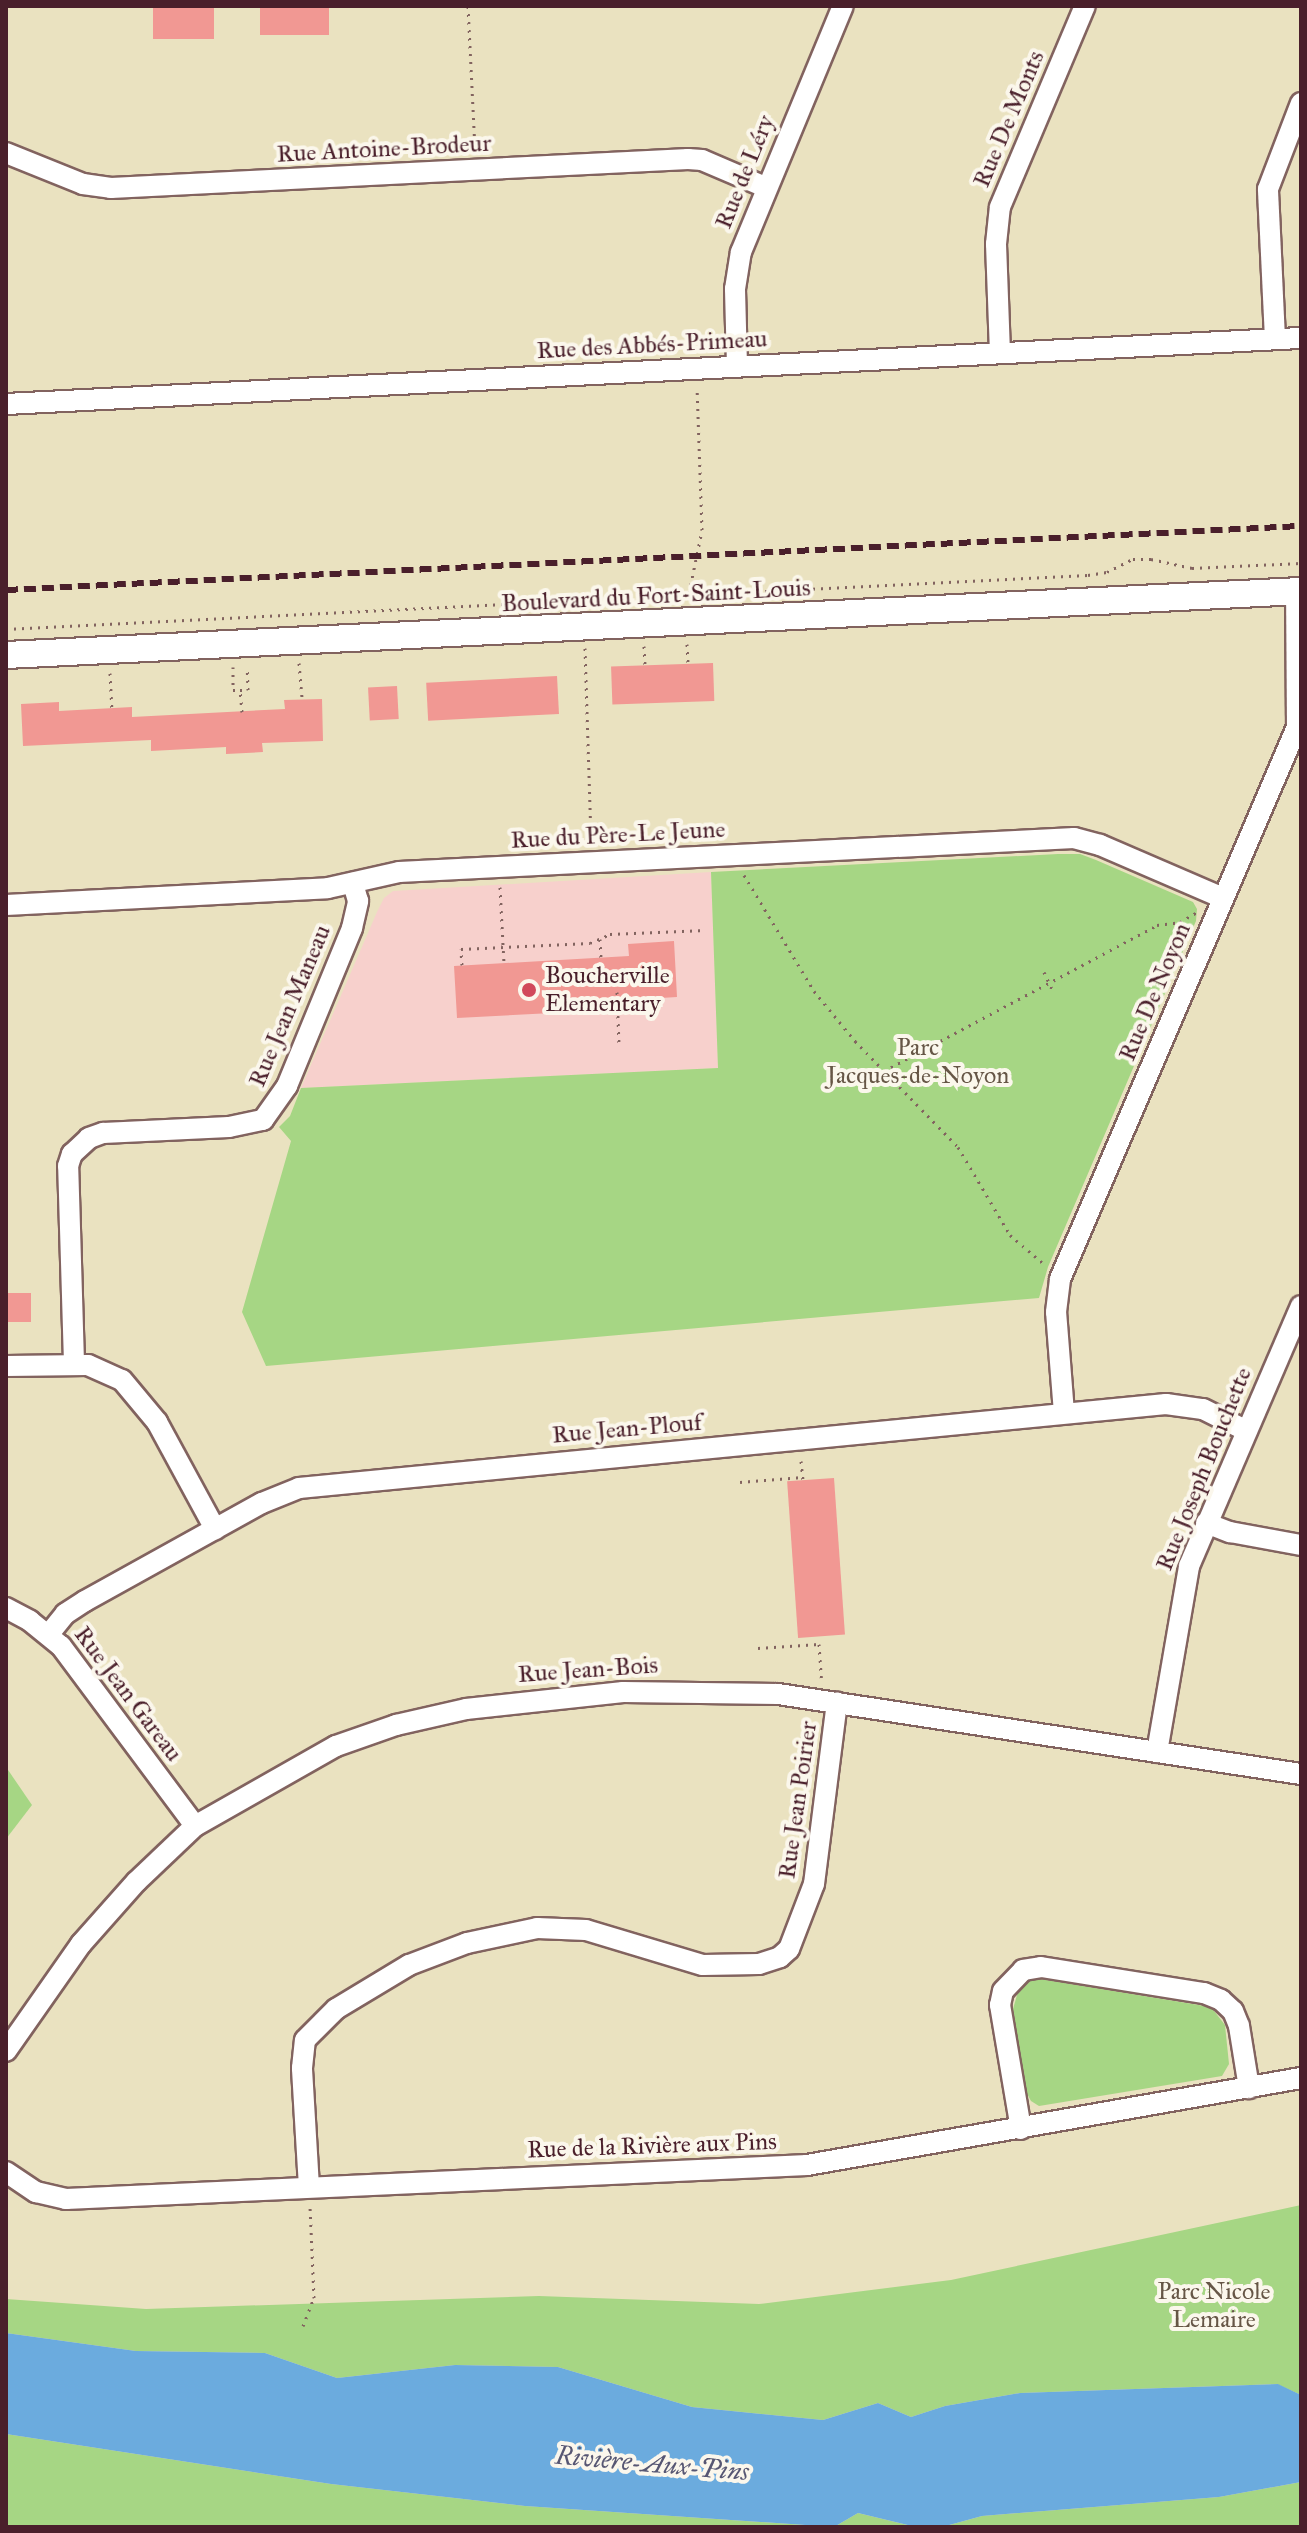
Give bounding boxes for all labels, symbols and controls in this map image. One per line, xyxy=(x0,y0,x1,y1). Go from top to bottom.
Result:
street label: Rue De Monts xyxy=(967,46,1051,192)
street label: Rue de Léry xyxy=(709,111,781,233)
street label: Rue Antoine-Brodeur xyxy=(276,129,492,169)
street label: Rue des Abbés-Primeau xyxy=(536,325,768,365)
street label: Boulevard du Fort-Saint-Louis xyxy=(501,574,811,618)
street label: Rue du Père-Le Jeune xyxy=(510,815,726,855)
street label: Rue De Noyon xyxy=(1113,919,1197,1065)
street label: Rue Jean Maneau xyxy=(243,921,337,1091)
place label: Boucherville Elementary xyxy=(545,962,670,1018)
marker: Boucherville Elementary xyxy=(520,981,538,999)
park label: Parc Jacques-de-Noyon xyxy=(827,1034,1009,1090)
street label: Rue Joseph Bouchette xyxy=(1150,1363,1258,1575)
street label: Rue Jean-Plouf xyxy=(551,1408,703,1450)
street label: Rue Jean Gareau xyxy=(68,1621,188,1767)
street label: Rue Jean-Bois xyxy=(517,1651,659,1689)
street label: Rue Jean Poirier xyxy=(773,1719,823,1881)
street label: Rue de la Rivière aux Pins xyxy=(527,2127,777,2165)
park label: Parc Nicole Lemaire xyxy=(1157,2278,1271,2334)
water label: Rivière-Aux-Pins xyxy=(554,2440,750,2488)

